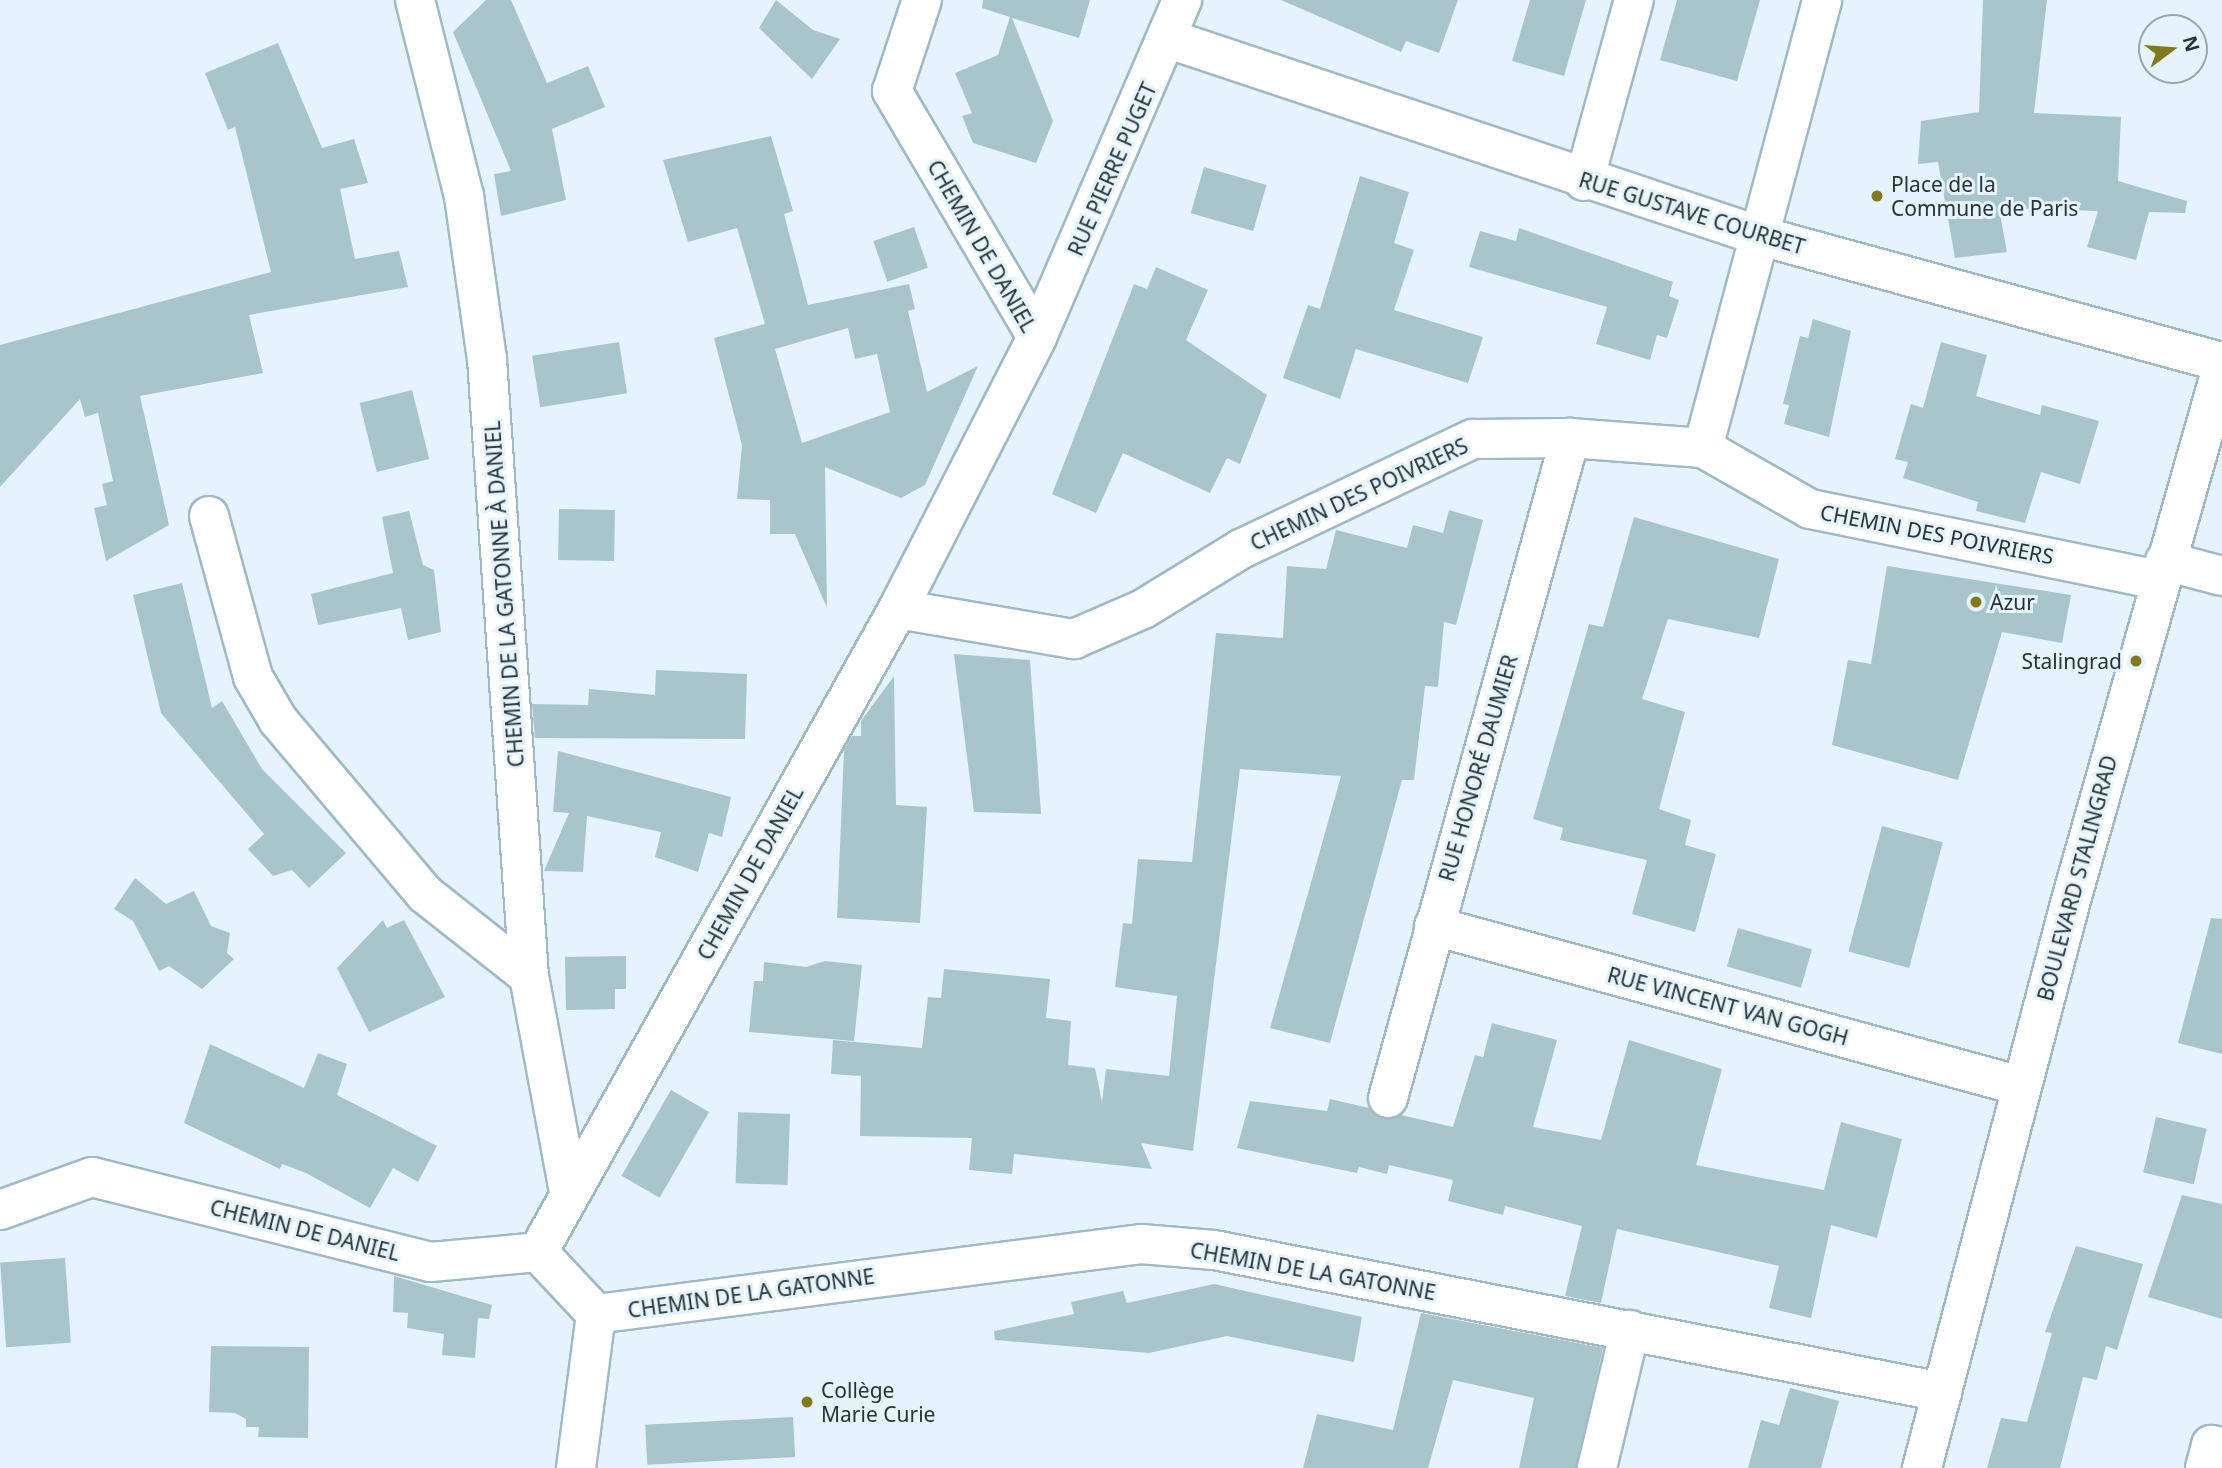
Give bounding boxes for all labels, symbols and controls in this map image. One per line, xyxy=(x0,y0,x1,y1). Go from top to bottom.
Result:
north arrow xyxy=(2138,14,2208,84)
text: N xyxy=(2177,33,2206,55)
street label: RUE PIERRE PUGET xyxy=(1062,78,1162,260)
street label: CHEMIN DE DANIEL xyxy=(922,155,1042,337)
street label: RUE GUSTAVE COURBET xyxy=(1576,167,1808,259)
place label: Place de la Commune de Paris xyxy=(1891,171,2078,221)
marker: Place de la Commune de Paris xyxy=(1869,188,1885,204)
street label: CHEMIN DE LA GATONNE À DANIEL xyxy=(479,420,529,768)
street label: CHEMIN DES POIVRIERS xyxy=(1246,432,1472,556)
street label: CHEMIN DES POIVRIERS xyxy=(1818,499,2056,569)
place label: Azur xyxy=(1990,589,2035,615)
marker: Azur xyxy=(1968,594,1984,610)
place label: Stalingrad xyxy=(2021,648,2122,674)
street label: RUE HONORÉ DAUMIER xyxy=(1434,652,1522,884)
marker: Stalingrad xyxy=(2128,653,2144,669)
street label: BOULEVARD STALINGRAD xyxy=(2032,752,2122,1004)
street label: CHEMIN DE DANIEL xyxy=(692,782,808,964)
street label: RUE VINCENT VAN GOGH xyxy=(1605,962,1851,1050)
street label: CHEMIN DE DANIEL xyxy=(208,1194,402,1266)
street label: CHEMIN DE LA GATONNE xyxy=(1188,1237,1438,1305)
street label: CHEMIN DE LA GATONNE xyxy=(626,1263,876,1323)
place label: Collège Marie Curie xyxy=(821,1377,935,1427)
marker: Collège Marie Curie xyxy=(799,1394,815,1410)

